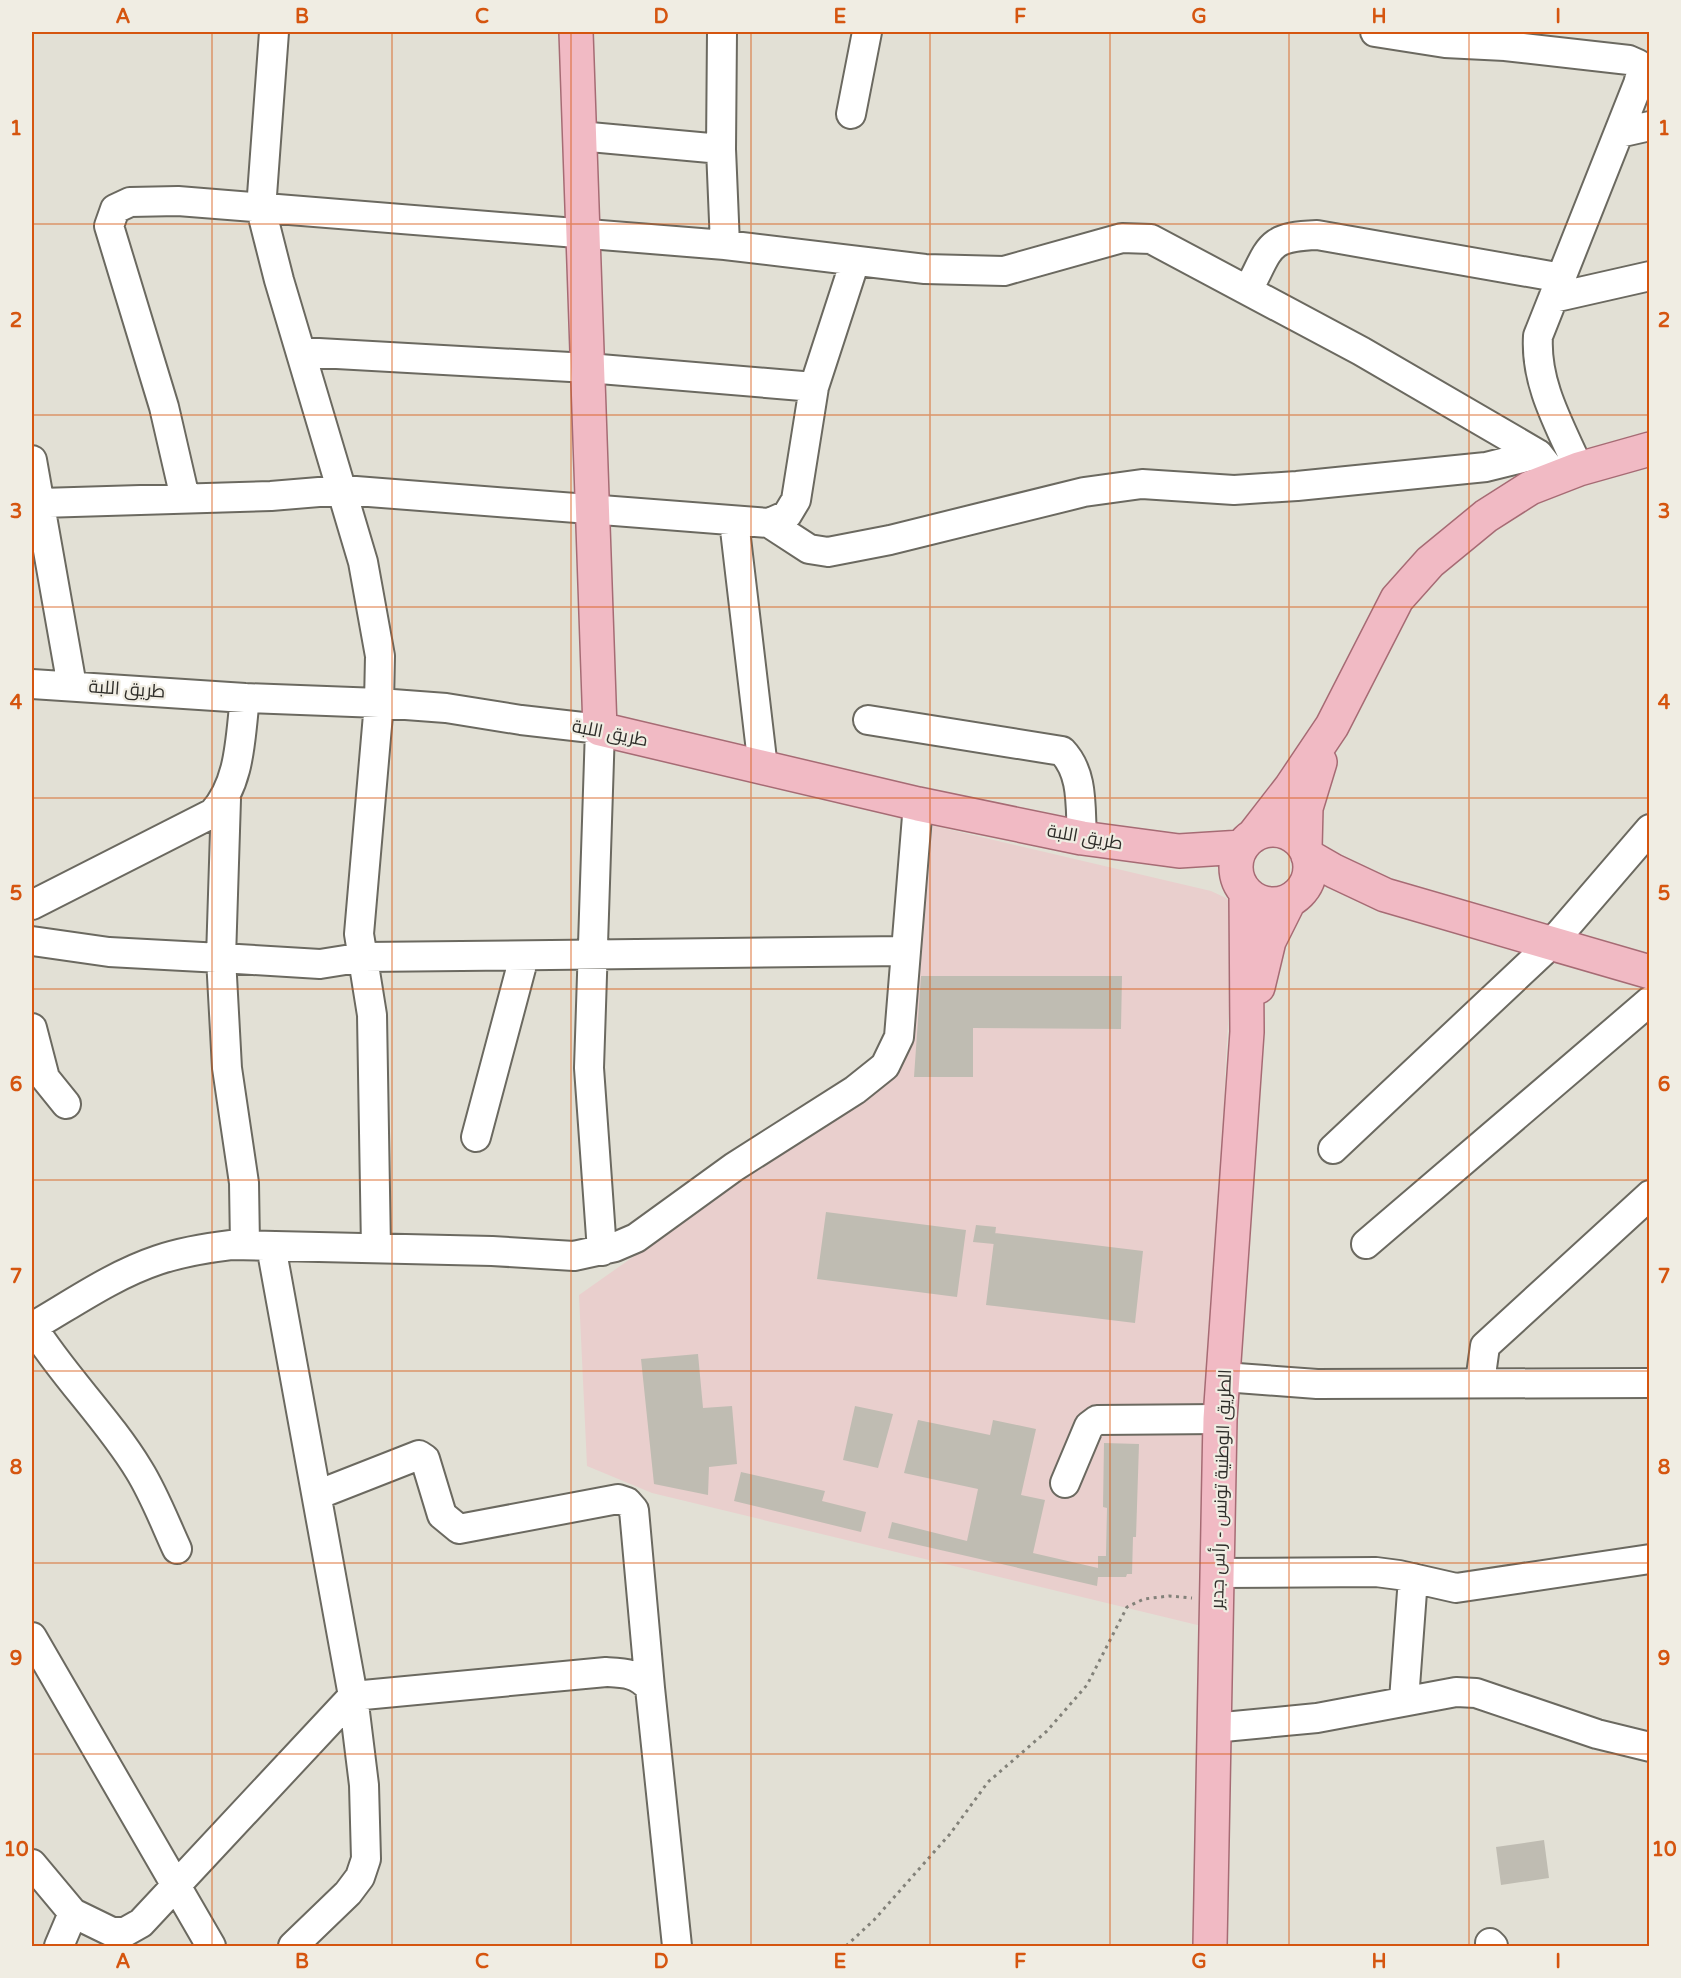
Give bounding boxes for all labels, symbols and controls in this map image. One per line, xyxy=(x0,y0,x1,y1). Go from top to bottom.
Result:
text: A xyxy=(116,5,131,29)
text: B xyxy=(295,5,309,29)
text: C xyxy=(475,5,489,29)
text: D xyxy=(653,5,669,29)
text: E xyxy=(834,5,847,29)
text: F xyxy=(1014,5,1026,29)
text: G xyxy=(1191,5,1207,29)
text: H xyxy=(1371,5,1387,29)
text: I xyxy=(1555,5,1561,29)
text: 1 xyxy=(10,117,22,141)
text: 1 xyxy=(1658,117,1670,141)
text: 2 xyxy=(10,309,22,333)
text: 2 xyxy=(1658,309,1670,333)
text: 3 xyxy=(10,500,22,524)
text: 3 xyxy=(1658,500,1670,524)
street label: طريق اللبة xyxy=(88,675,166,704)
text: 4 xyxy=(10,691,23,715)
text: 4 xyxy=(1658,691,1671,715)
street label: طريق اللبة xyxy=(570,715,650,752)
street label: طريق اللبة xyxy=(1045,819,1125,855)
text: 5 xyxy=(10,882,22,906)
text: 5 xyxy=(1658,882,1670,906)
text: 6 xyxy=(10,1073,22,1097)
text: 6 xyxy=(1658,1073,1670,1097)
text: 7 xyxy=(10,1265,22,1289)
text: 7 xyxy=(1658,1265,1670,1289)
street label: الطريق الوطنية تونس - رأس جدير xyxy=(1206,1369,1237,1610)
text: 8 xyxy=(10,1456,22,1480)
text: 8 xyxy=(1658,1456,1670,1480)
text: 9 xyxy=(10,1647,22,1671)
text: 9 xyxy=(1658,1647,1670,1671)
text: 10 xyxy=(3,1838,29,1862)
text: 10 xyxy=(1651,1838,1677,1862)
text: A xyxy=(116,1950,131,1974)
text: B xyxy=(295,1950,309,1974)
text: C xyxy=(475,1950,489,1974)
text: D xyxy=(653,1950,669,1974)
text: E xyxy=(834,1950,847,1974)
text: F xyxy=(1014,1950,1026,1974)
text: G xyxy=(1191,1950,1207,1974)
text: H xyxy=(1371,1950,1387,1974)
text: I xyxy=(1555,1950,1561,1974)

